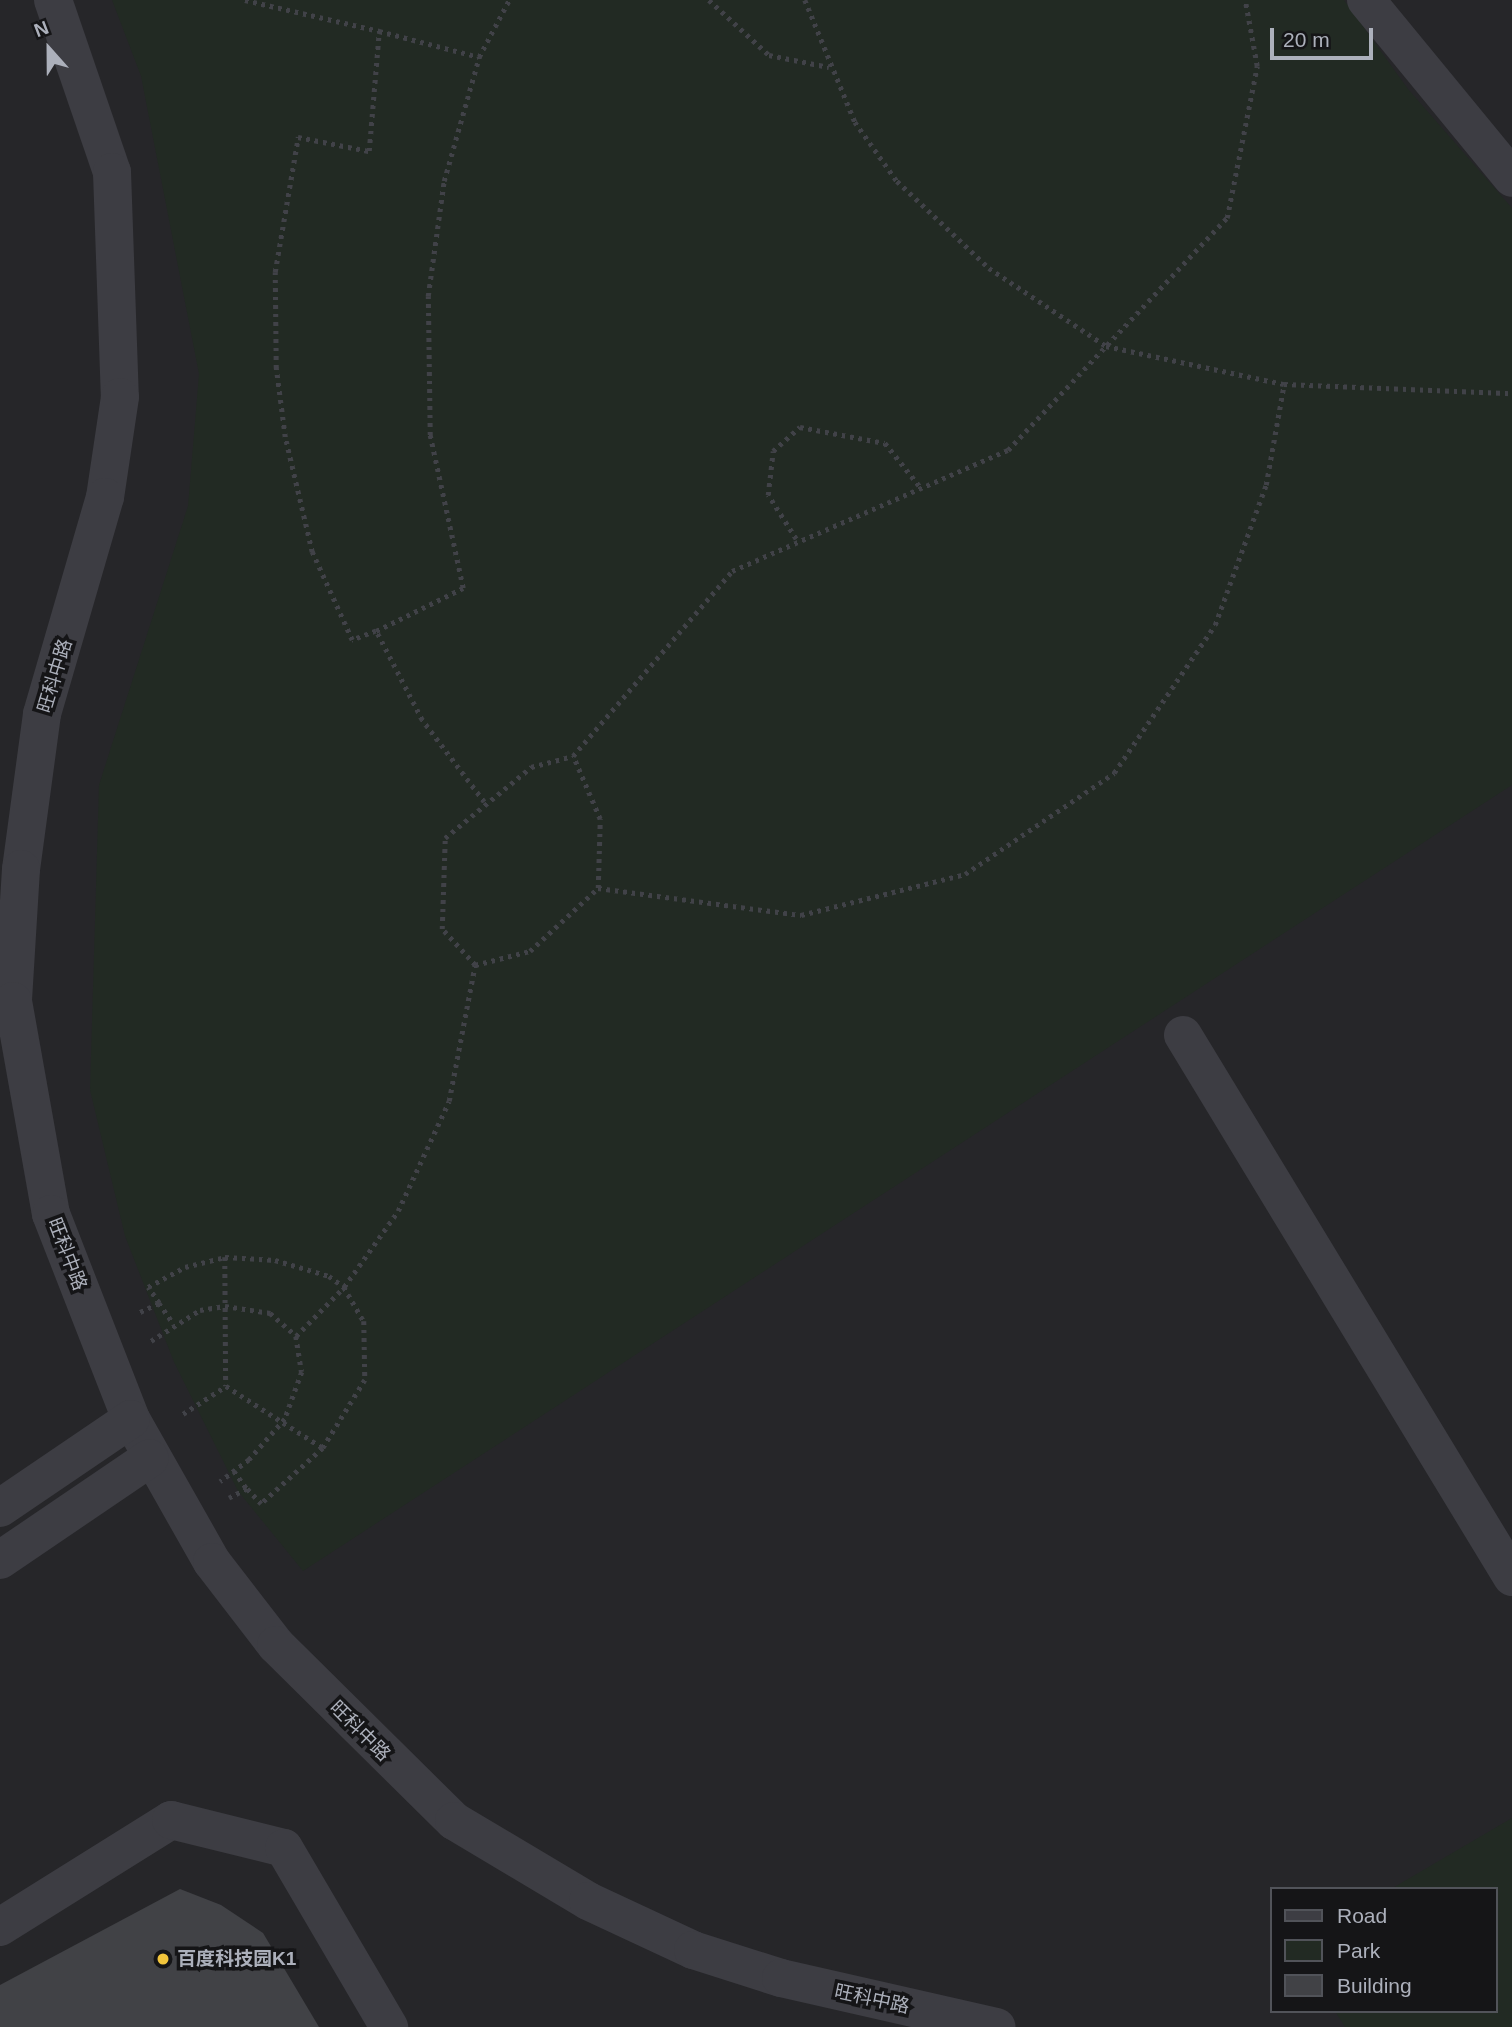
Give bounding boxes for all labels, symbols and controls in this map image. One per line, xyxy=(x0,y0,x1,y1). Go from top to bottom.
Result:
north arrow xyxy=(14,14,84,84)
scale bar xyxy=(1274,14,1377,58)
text: N xyxy=(31,17,51,41)
text: 20 m xyxy=(1283,28,1330,51)
street label: 旺科中路 xyxy=(33,636,77,716)
street label: 旺科中路 xyxy=(43,1214,91,1294)
street label: 旺科中路 xyxy=(325,1696,395,1766)
legend xyxy=(1270,1887,1498,2013)
text: Road xyxy=(1337,1904,1387,1927)
text: Park xyxy=(1337,1939,1380,1962)
place label: 百度科技园K1 xyxy=(177,1948,296,1970)
marker: 百度科技园K1 xyxy=(155,1951,171,1967)
text: Building xyxy=(1337,1974,1412,1997)
street label: 旺科中路 xyxy=(832,1980,912,2018)

